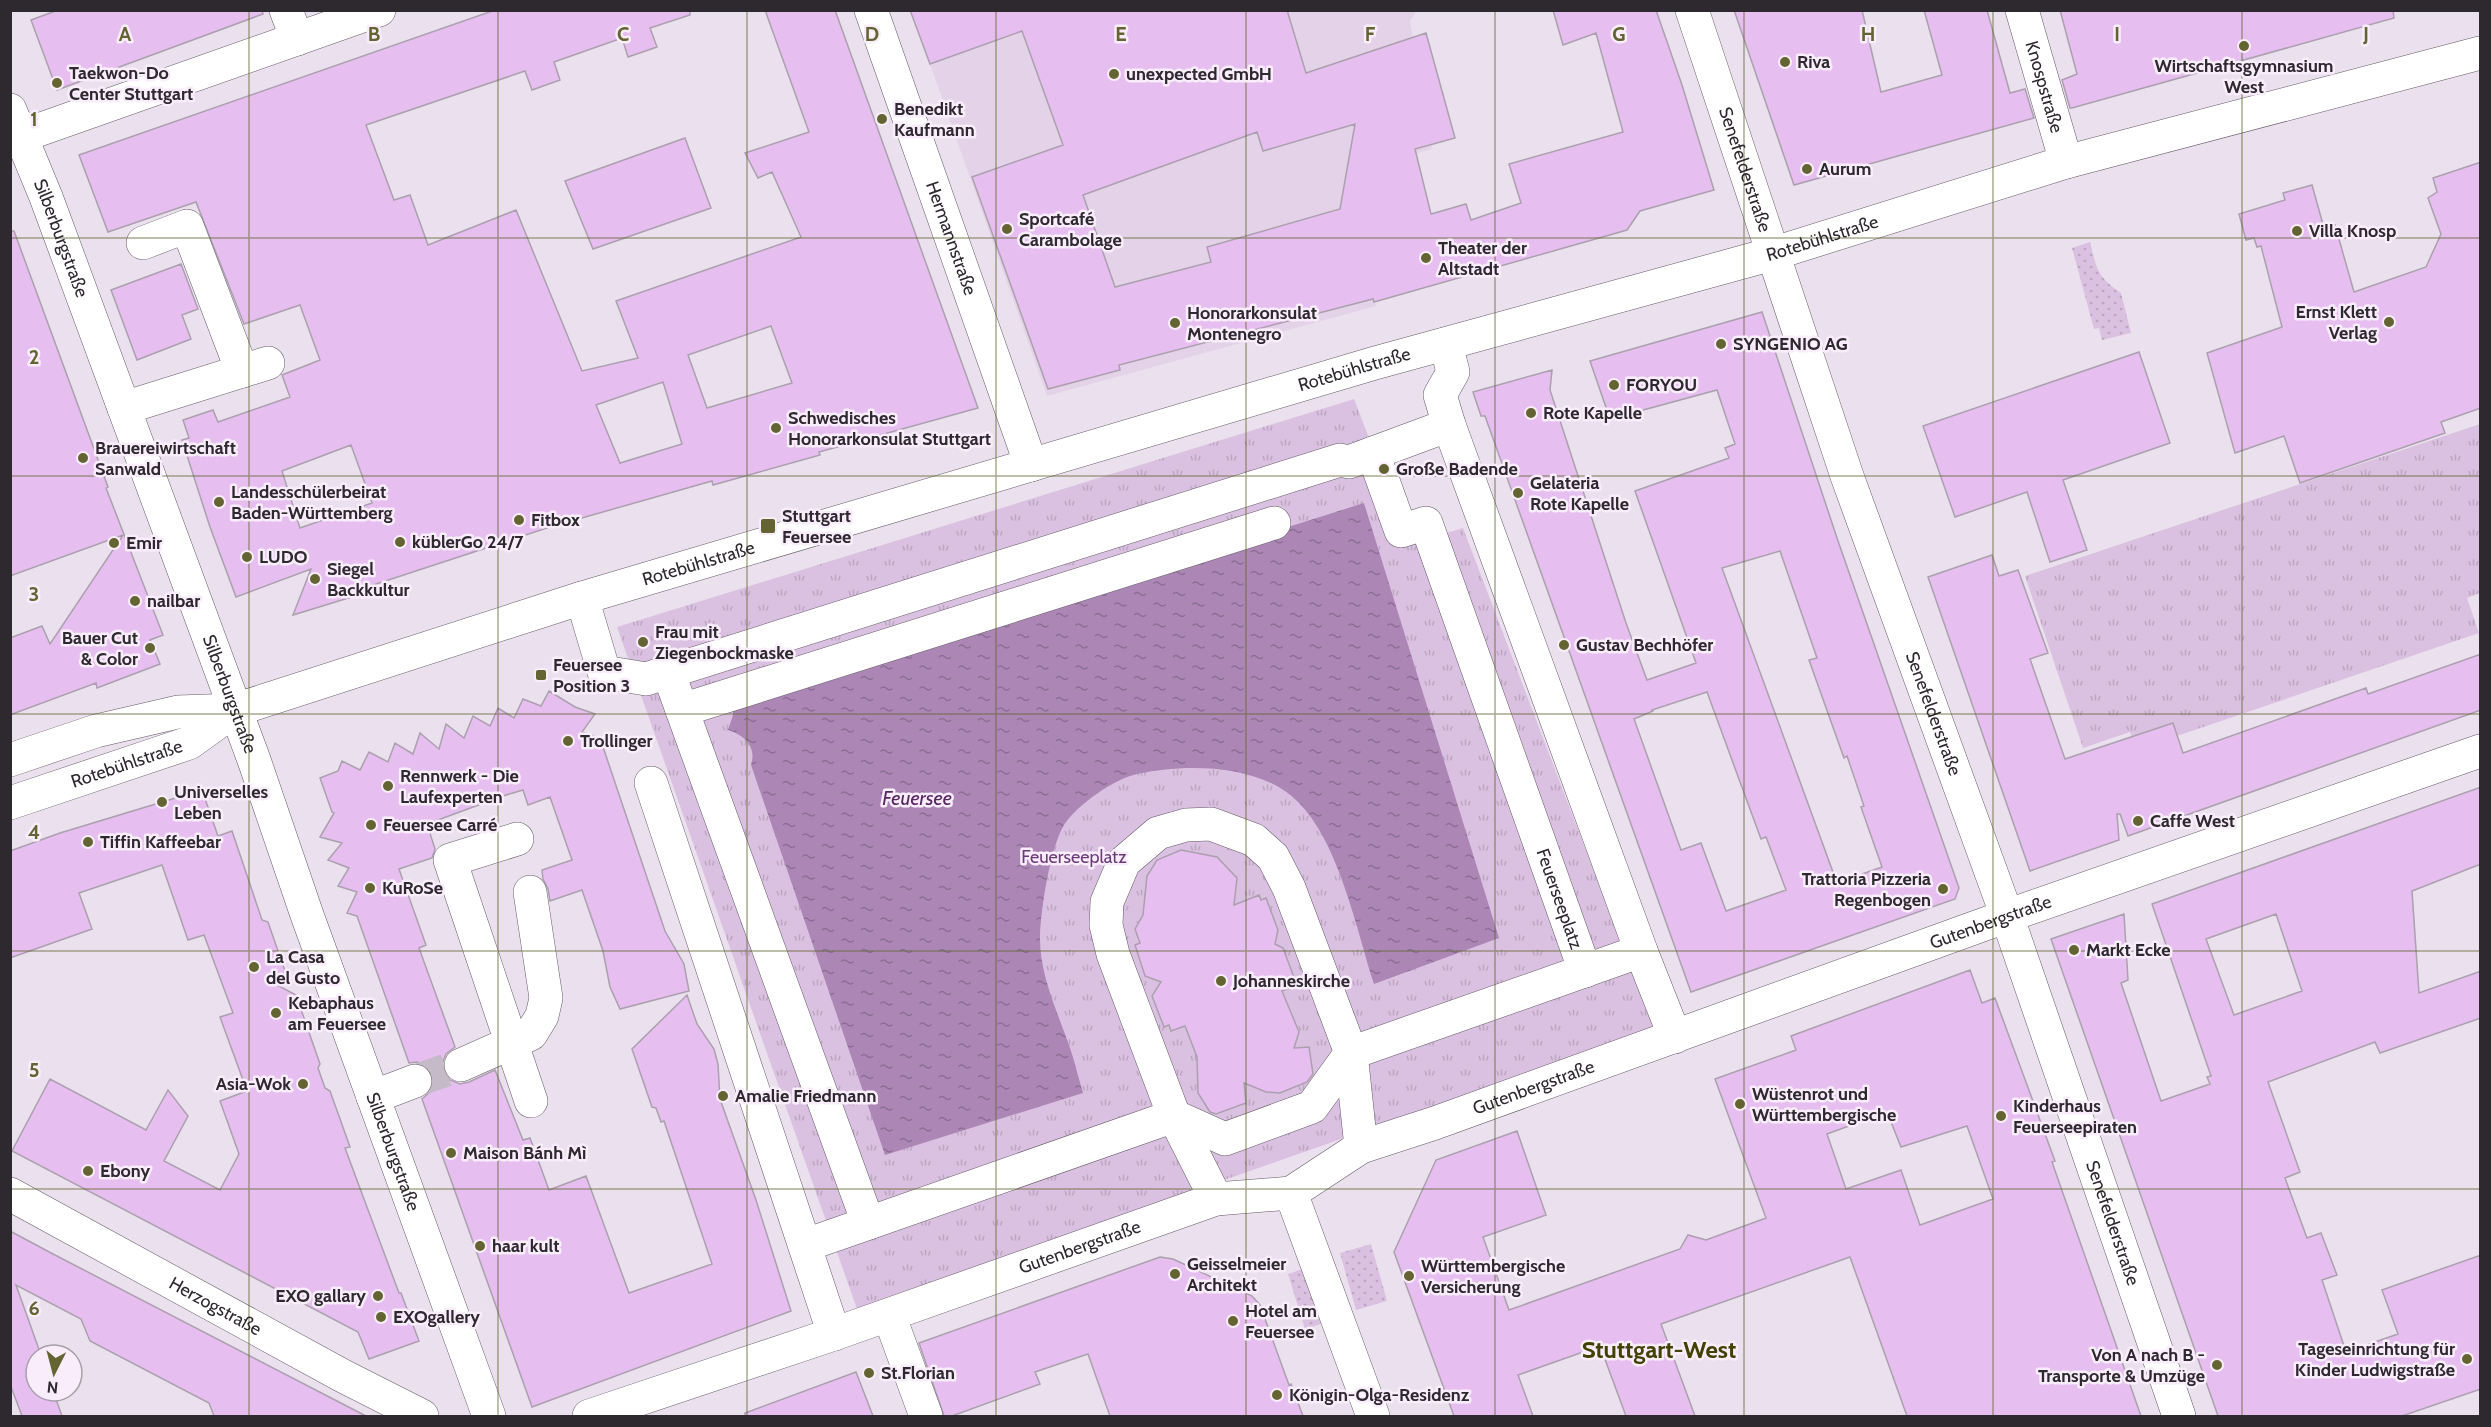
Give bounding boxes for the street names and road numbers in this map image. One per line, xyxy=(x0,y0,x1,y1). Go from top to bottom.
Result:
street label: Knospstraße xyxy=(2020,38,2068,135)
street label: Senefelderstraße xyxy=(1714,104,1776,235)
street label: Silberburgstraße xyxy=(29,176,93,300)
street label: Hermannstraße xyxy=(921,178,981,298)
street label: Rotebühlstraße xyxy=(1764,210,1881,266)
street label: Rotebühlstraße xyxy=(1295,343,1413,396)
street label: Rotebühlstraße xyxy=(640,536,757,591)
street label: Silberburgstraße xyxy=(198,632,262,756)
street label: Senefelderstraße xyxy=(1901,649,1966,779)
street label: Rotebühlstraße xyxy=(68,735,185,793)
street label: Feuerseeplatz xyxy=(1531,846,1588,953)
street label: Gutenbergstraße xyxy=(1927,890,2054,954)
street label: Gutenbergstraße xyxy=(1470,1055,1597,1119)
street label: Silberburgstraße xyxy=(361,1089,425,1214)
street label: Senefelderstraße xyxy=(2081,1158,2144,1288)
street label: Gutenbergstraße xyxy=(1016,1215,1144,1279)
street label: Herzogstraße xyxy=(165,1272,265,1340)

